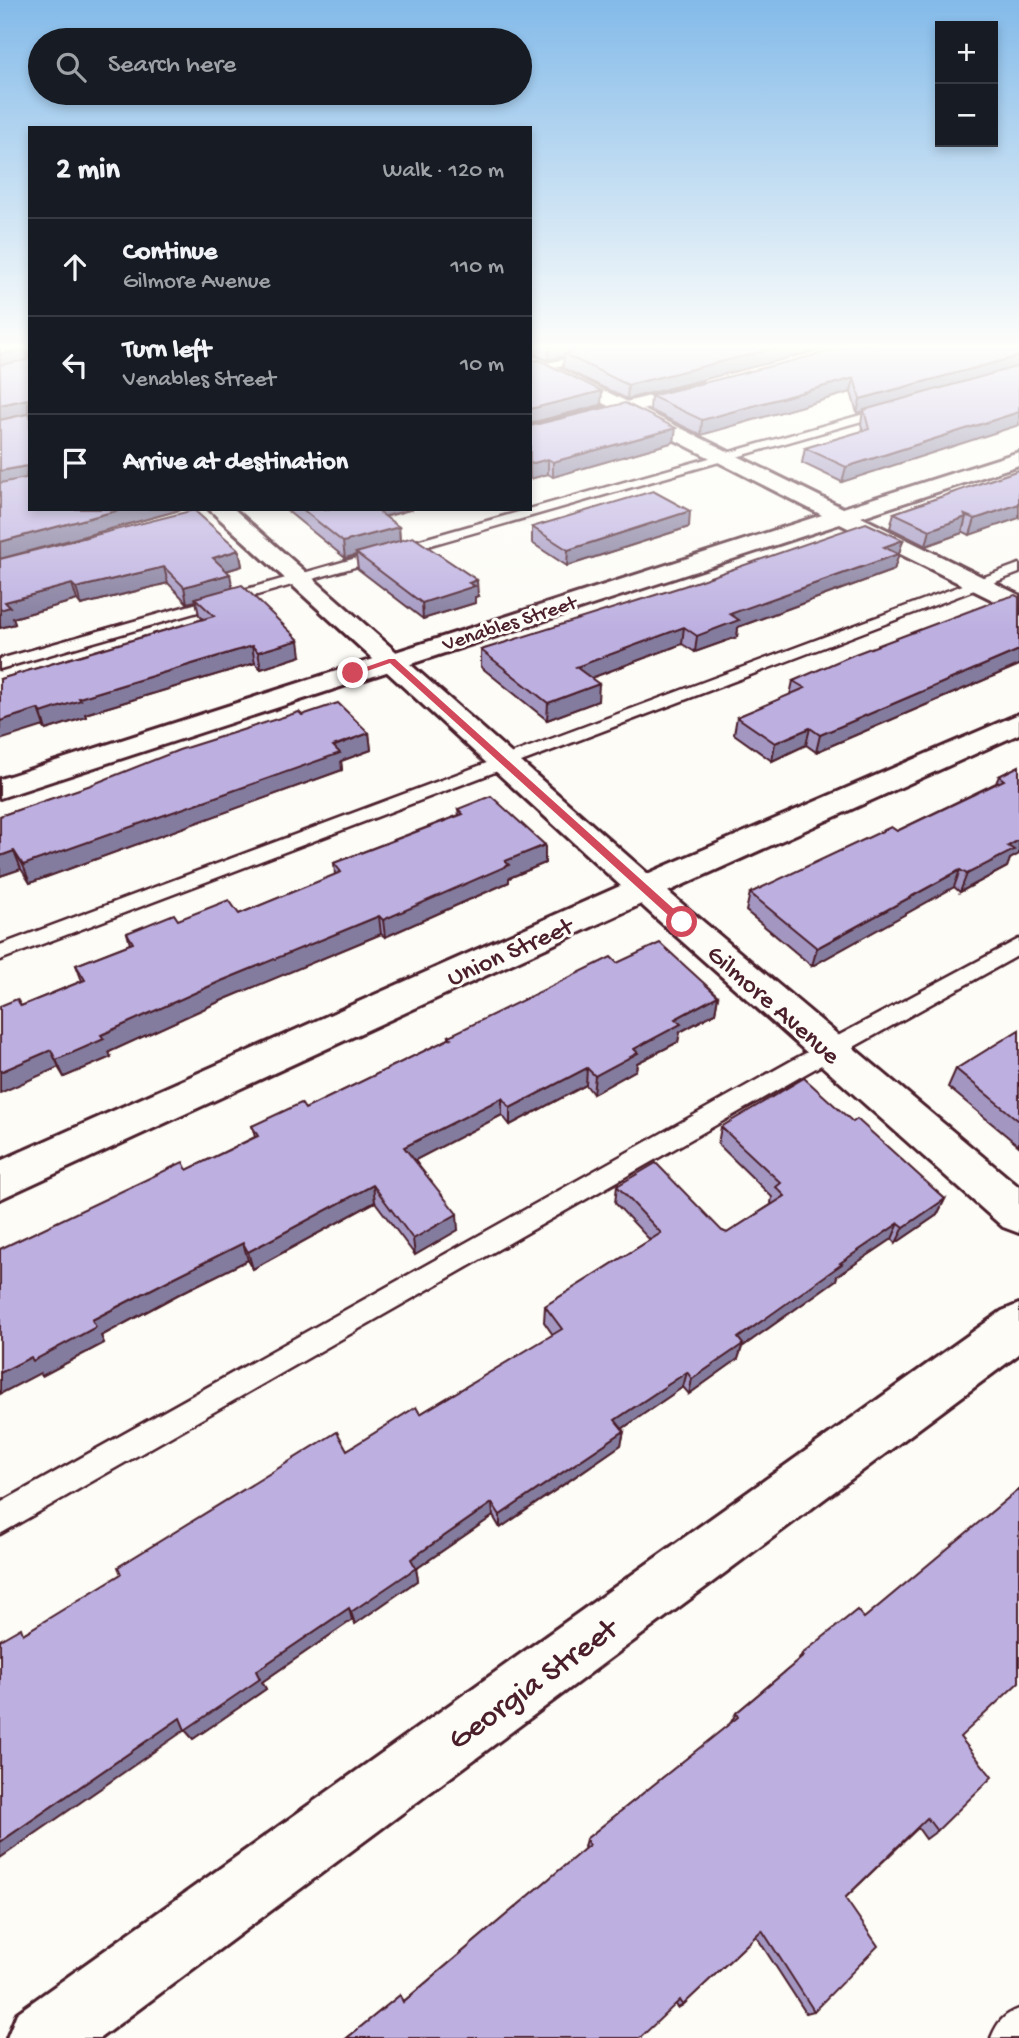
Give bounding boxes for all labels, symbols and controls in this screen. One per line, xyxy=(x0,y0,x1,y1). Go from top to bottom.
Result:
map controls xyxy=(935,21,998,147)
button: + xyxy=(935,21,998,84)
search box xyxy=(28,28,532,105)
icon: search xyxy=(52,48,90,86)
text: Search here xyxy=(108,51,236,82)
button: − xyxy=(935,84,998,147)
text: 2 min xyxy=(56,154,120,189)
text: Walk · 120 m xyxy=(383,158,504,185)
text: Continue xyxy=(123,238,217,269)
icon: ahead xyxy=(56,248,94,286)
text: 110 m xyxy=(451,254,504,281)
text: Gilmore Avenue xyxy=(123,269,270,296)
text: Turn left xyxy=(123,336,211,367)
icon: left xyxy=(56,346,94,384)
text: 10 m xyxy=(460,352,504,379)
text: Venables Street xyxy=(123,367,276,394)
icon: arrive xyxy=(56,444,94,482)
text: Arrive at destination xyxy=(123,448,348,479)
street label: Venables Street xyxy=(439,591,583,659)
route end xyxy=(337,657,368,688)
route start xyxy=(666,906,697,937)
street label: Union Street xyxy=(443,912,581,996)
street label: Gilmore Avenue xyxy=(699,940,846,1073)
street label: Georgia Street xyxy=(442,1610,629,1760)

